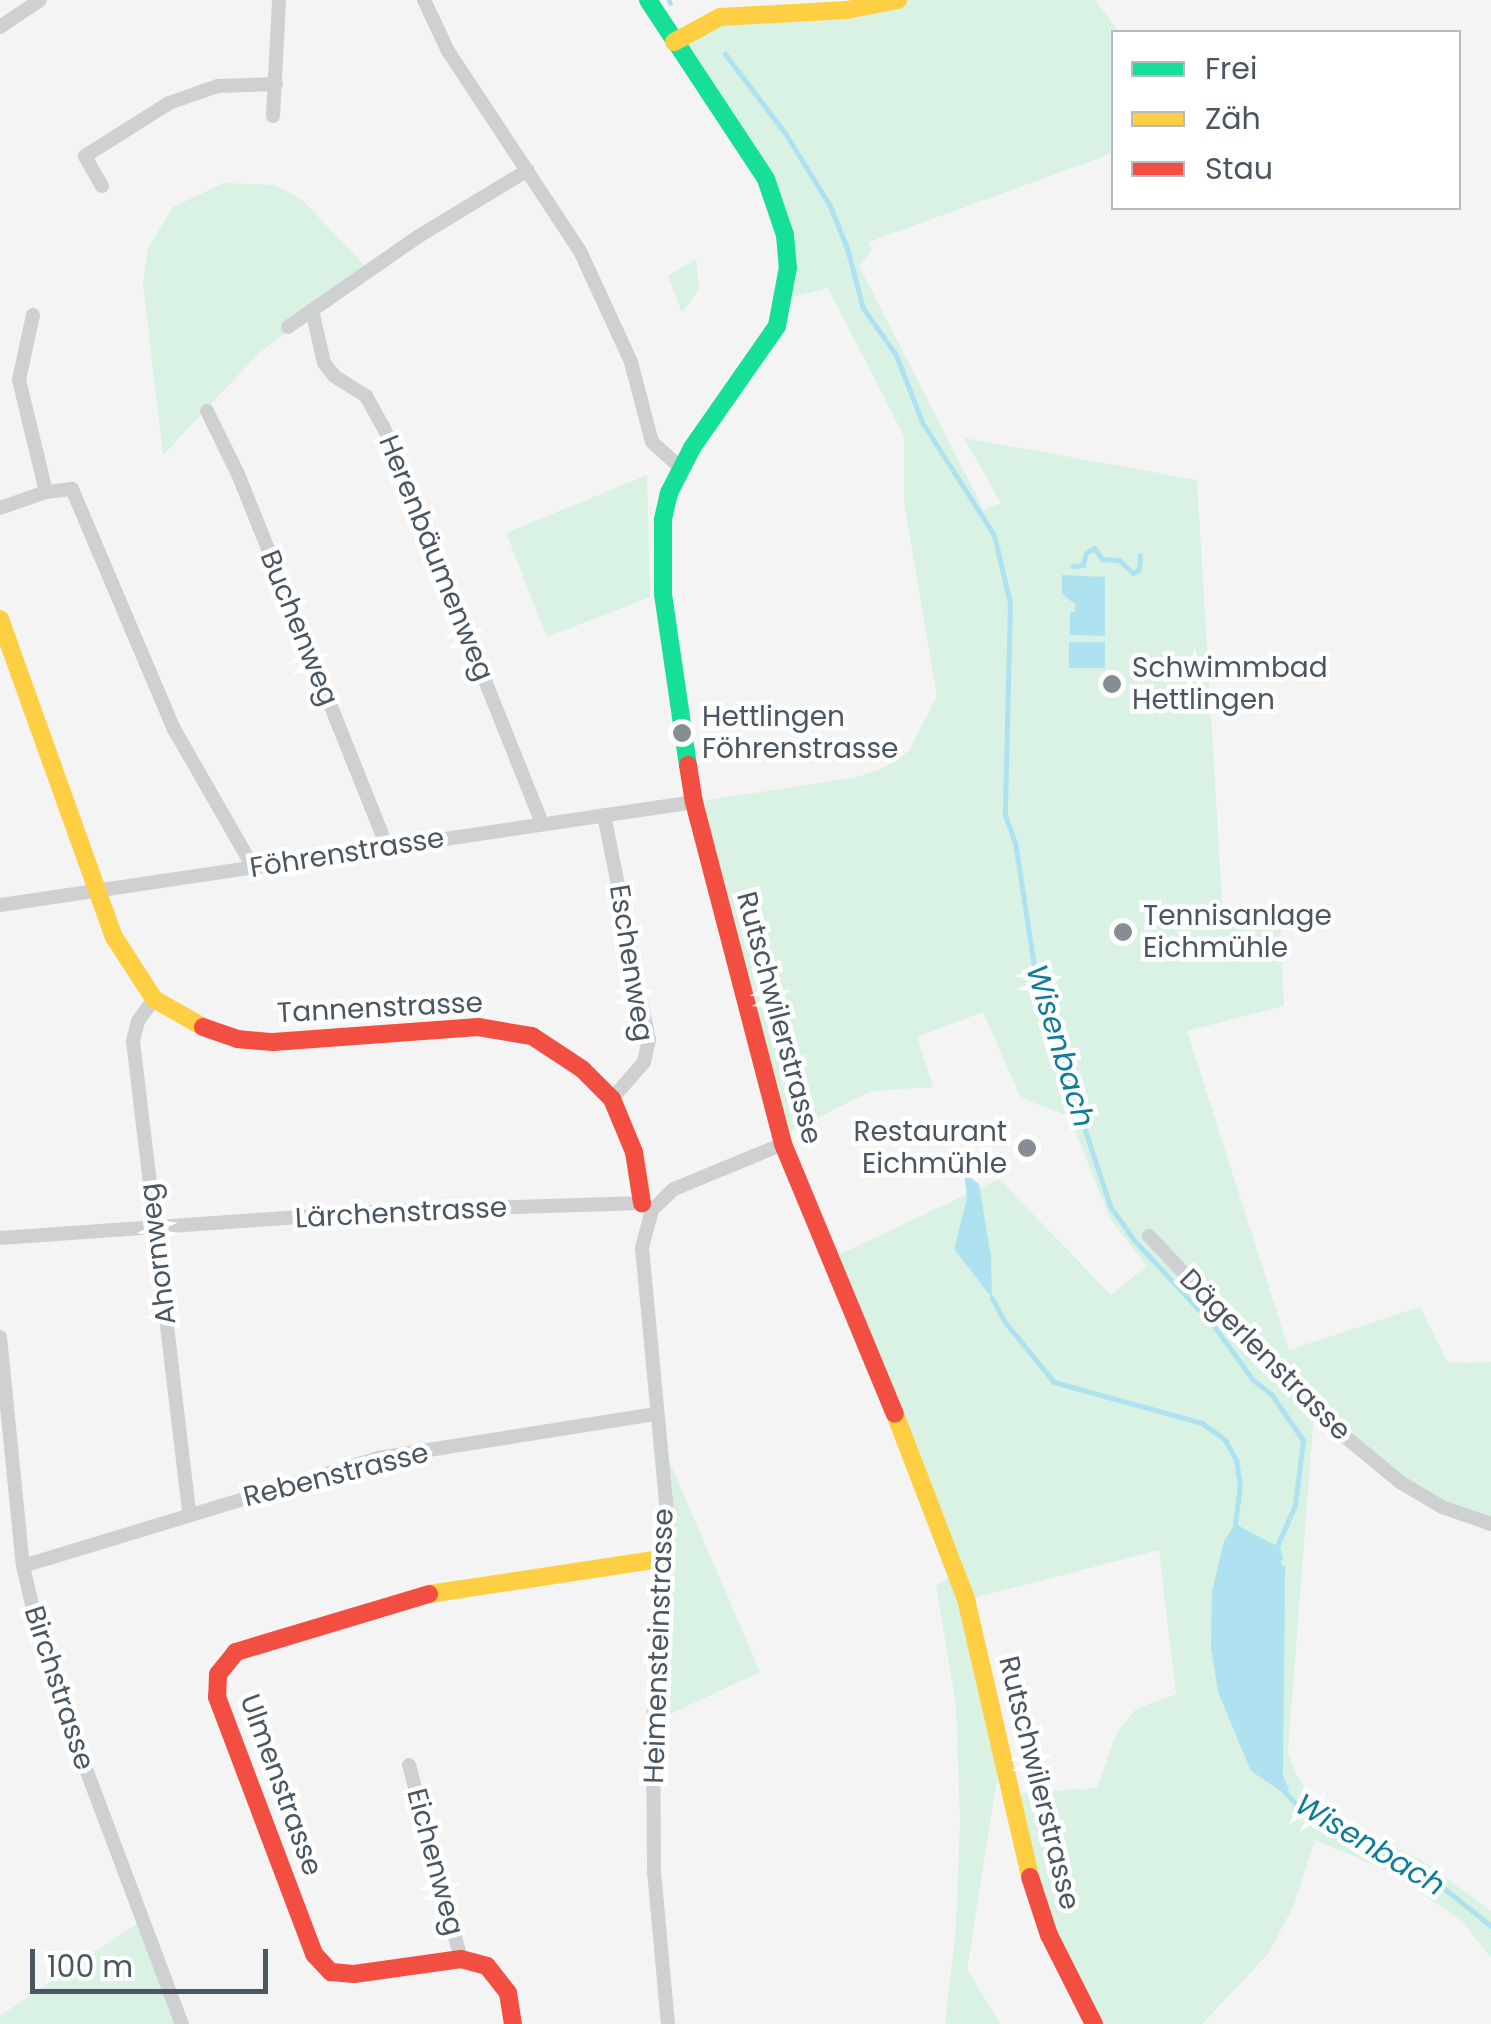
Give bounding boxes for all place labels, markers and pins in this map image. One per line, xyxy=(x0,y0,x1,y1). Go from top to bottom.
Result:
place label: Schwimmbad Hettlingen xyxy=(1132,651,1328,717)
marker: Schwimmbad Hettlingen xyxy=(1101,673,1123,695)
place label: Hettlingen Föhrenstrasse xyxy=(702,700,898,766)
marker: Hettlingen Föhrenstrasse xyxy=(671,722,693,744)
place label: Tennisanlage Eichmühle xyxy=(1143,899,1332,965)
marker: Tennisanlage Eichmühle xyxy=(1112,921,1134,943)
place label: Restaurant Eichmühle xyxy=(853,1115,1007,1181)
marker: Restaurant Eichmühle xyxy=(1016,1137,1038,1159)

